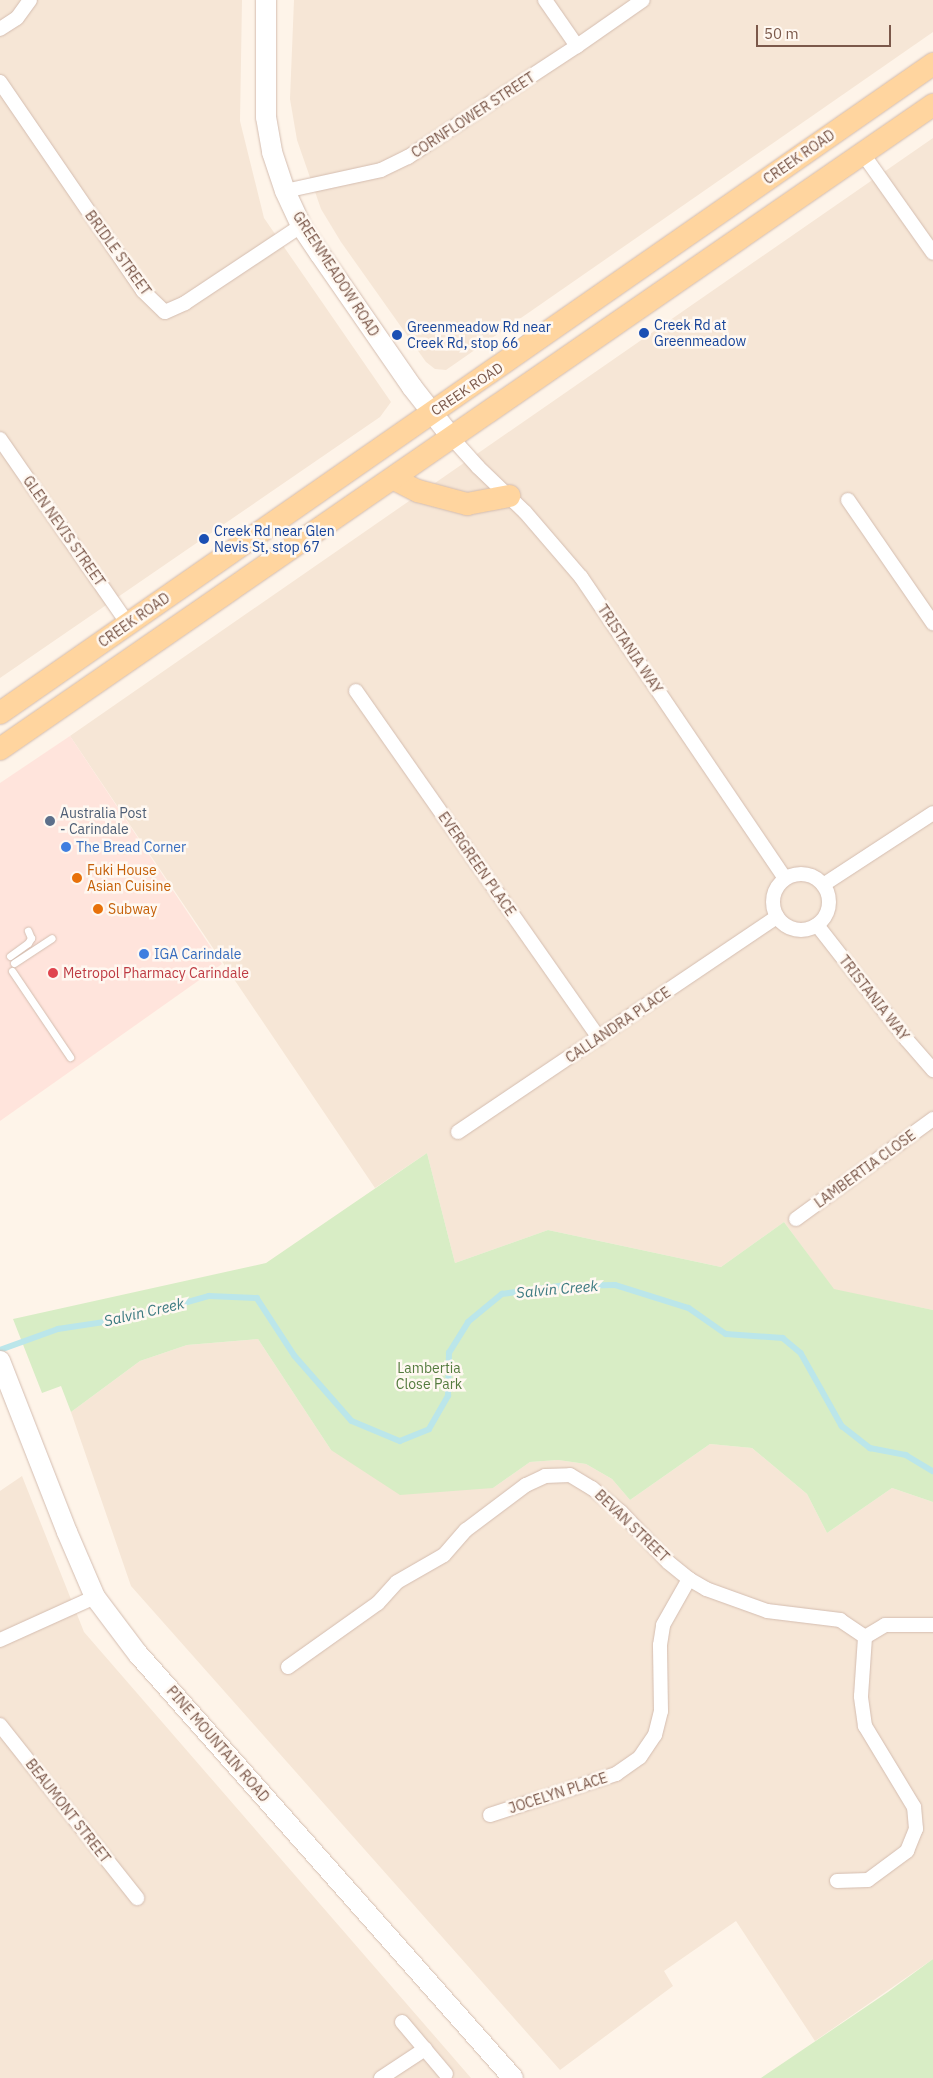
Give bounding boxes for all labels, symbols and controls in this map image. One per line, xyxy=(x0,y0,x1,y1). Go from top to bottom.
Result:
scale bar xyxy=(758,15,893,47)
text: 50 m xyxy=(764,24,799,43)
street label: CORNFLOWER STREET xyxy=(408,69,538,161)
street label: CREEK ROAD xyxy=(760,126,838,188)
street label: BRIDLE STREET xyxy=(82,207,154,299)
street label: GREENMEADOW ROAD xyxy=(289,208,383,340)
place label: Creek Rd at Greenmeadow xyxy=(654,317,746,350)
place label: Greenmeadow Rd near Creek Rd, stop 66 xyxy=(407,319,551,352)
marker: Creek Rd at Greenmeadow xyxy=(638,327,650,339)
marker: Greenmeadow Rd near Creek Rd, stop 66 xyxy=(391,329,403,341)
street label: CREEK ROAD xyxy=(428,359,506,419)
street label: GLEN NEVIS STREET xyxy=(20,473,108,589)
place label: Creek Rd near Glen Nevis St, stop 67 xyxy=(214,523,335,556)
marker: Creek Rd near Glen Nevis St, stop 67 xyxy=(198,533,210,545)
street label: CREEK ROAD xyxy=(95,589,173,651)
street label: TRISTANIA WAY xyxy=(594,601,666,697)
place label: Australia Post - Carindale xyxy=(60,805,147,838)
street label: EVERGREEN PLACE xyxy=(435,809,519,919)
marker: Australia Post - Carindale xyxy=(44,815,56,827)
place label: The Bread Corner xyxy=(76,839,186,855)
marker: The Bread Corner xyxy=(60,841,72,853)
place label: Fuki House Asian Cuisine xyxy=(87,862,171,894)
marker: Fuki House Asian Cuisine xyxy=(71,872,83,884)
place label: Subway xyxy=(108,901,157,917)
marker: Subway xyxy=(92,903,104,915)
place label: IGA Carindale xyxy=(154,946,241,962)
marker: IGA Carindale xyxy=(138,948,150,960)
street label: TRISTANIA WAY xyxy=(836,952,912,1044)
place label: Metropol Pharmacy Carindale xyxy=(63,965,249,981)
marker: Metropol Pharmacy Carindale xyxy=(47,967,59,979)
street label: CALLANDRA PLACE xyxy=(562,984,674,1066)
street label: LAMBERTIA CLOSE xyxy=(811,1127,919,1211)
water label: Salvin Creek xyxy=(515,1276,599,1302)
water label: Salvin Creek xyxy=(102,1294,186,1330)
park label: Lambertia Close Park xyxy=(396,1360,462,1392)
street label: BEVAN STREET xyxy=(591,1486,673,1566)
street label: PINE MOUNTAIN ROAD xyxy=(163,1683,273,1805)
street label: BEAUMONT STREET xyxy=(22,1756,114,1866)
street label: JOCELYN PLACE xyxy=(507,1769,609,1817)

